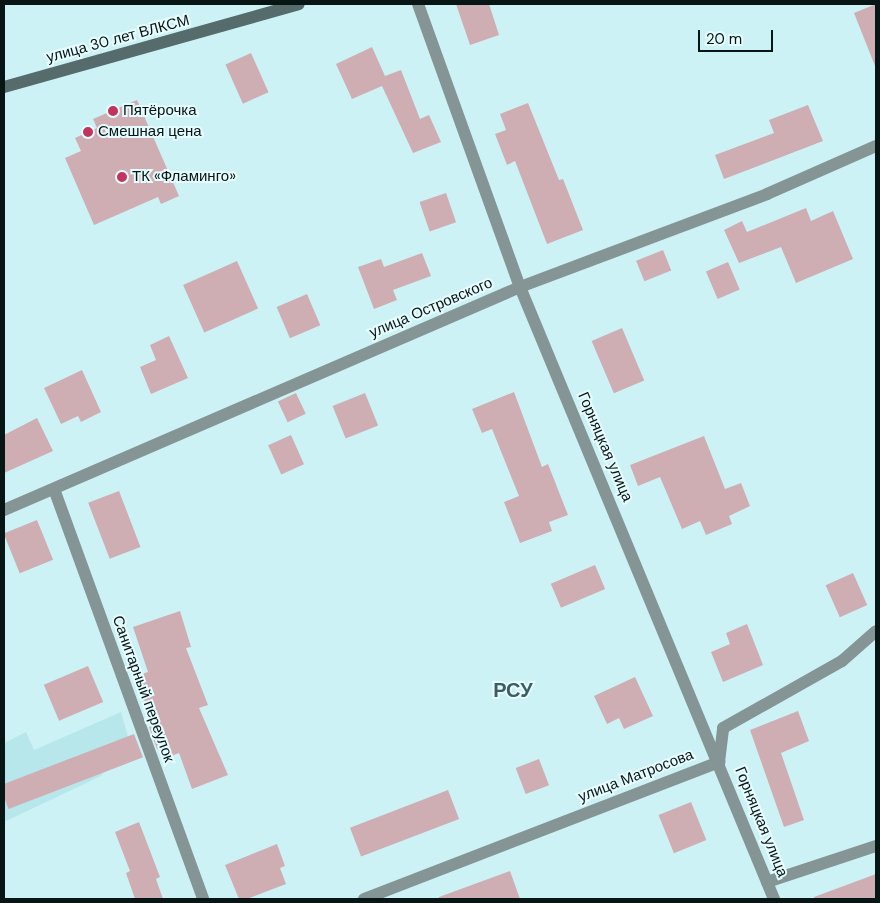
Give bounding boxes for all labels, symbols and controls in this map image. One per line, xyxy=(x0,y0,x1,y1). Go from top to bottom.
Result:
street label: улица 30 лет ВЛКСМ xyxy=(45,11,191,67)
scale bar xyxy=(700,20,775,52)
text: 20 m xyxy=(706,29,742,49)
place label: Пятёрочка xyxy=(123,102,197,120)
marker: Пятёрочка xyxy=(107,105,119,117)
place label: Смешная цена xyxy=(98,123,202,141)
marker: Смешная цена xyxy=(82,126,94,138)
place label: ТК «Фламинго» xyxy=(132,168,236,186)
marker: ТК «Фламинго» xyxy=(116,171,128,183)
street label: улица Островского xyxy=(367,274,495,342)
street label: Горняцкая улица xyxy=(574,389,636,505)
street label: Санитарный переулок xyxy=(108,613,178,765)
district label: РСУ xyxy=(493,678,533,702)
street label: улица Матросова xyxy=(576,746,696,806)
street label: Горняцкая улица xyxy=(731,764,791,880)

